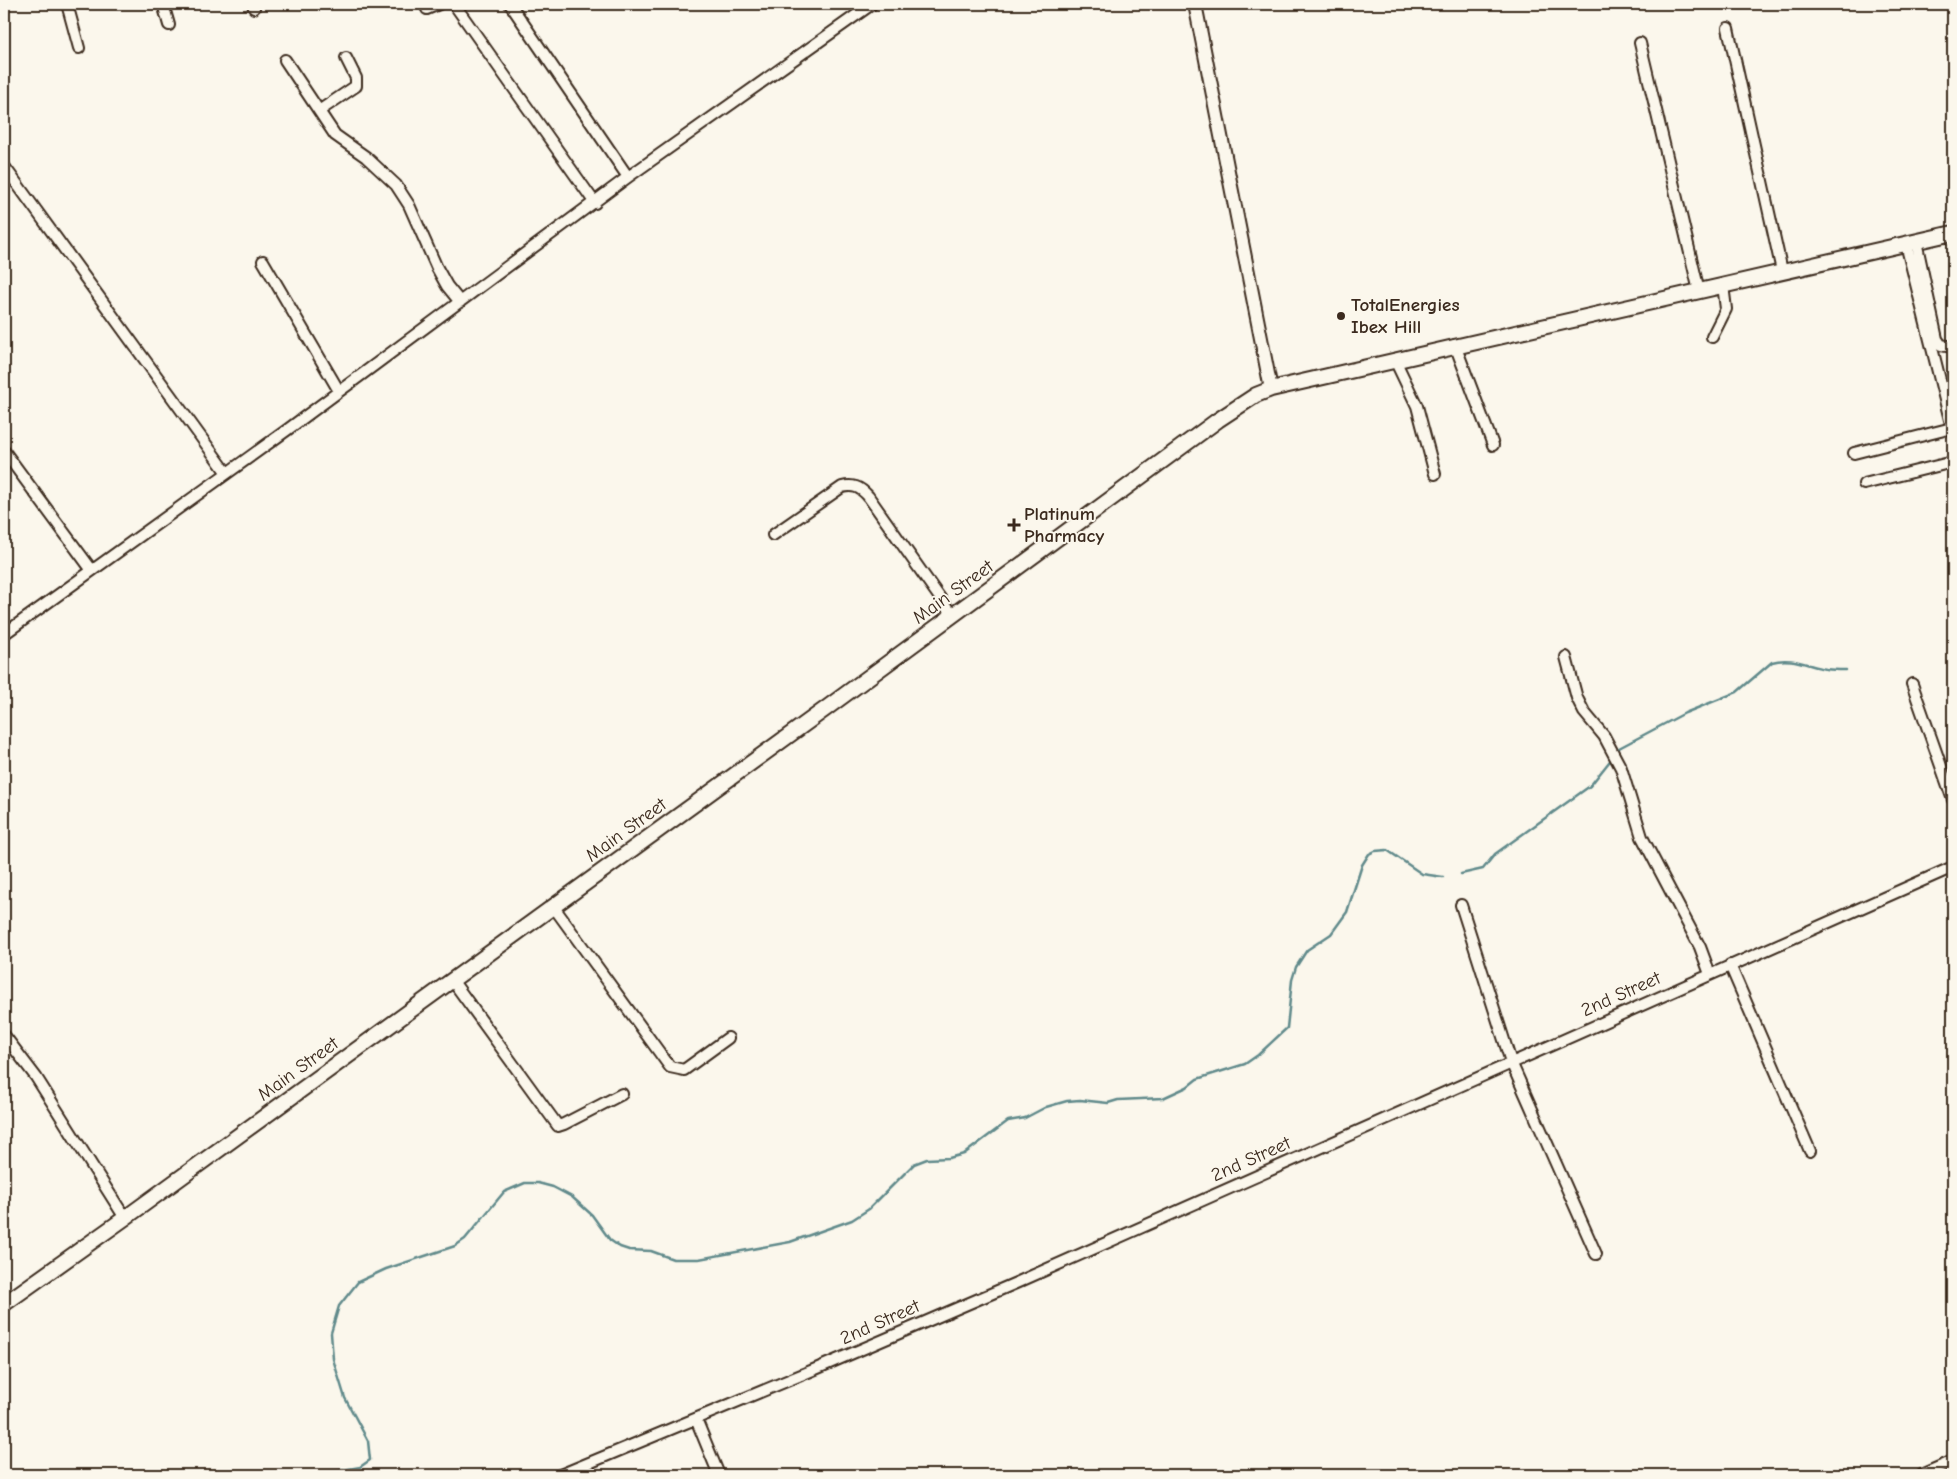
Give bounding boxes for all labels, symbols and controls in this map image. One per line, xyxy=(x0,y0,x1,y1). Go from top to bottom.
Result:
place label: TotalEnergies Ibex Hill xyxy=(1351,294,1460,338)
marker: TotalEnergies Ibex Hill xyxy=(1335,310,1347,322)
place label: Platinum Pharmacy xyxy=(1024,503,1105,547)
marker: Platinum Pharmacy xyxy=(1008,519,1020,531)
street label: Main Street xyxy=(908,555,998,629)
street label: Main Street xyxy=(581,793,671,867)
street label: 2nd Street xyxy=(1578,967,1665,1021)
street label: Main Street xyxy=(253,1032,343,1106)
street label: 2nd Street xyxy=(1208,1132,1295,1186)
street label: 2nd Street xyxy=(837,1295,924,1349)

